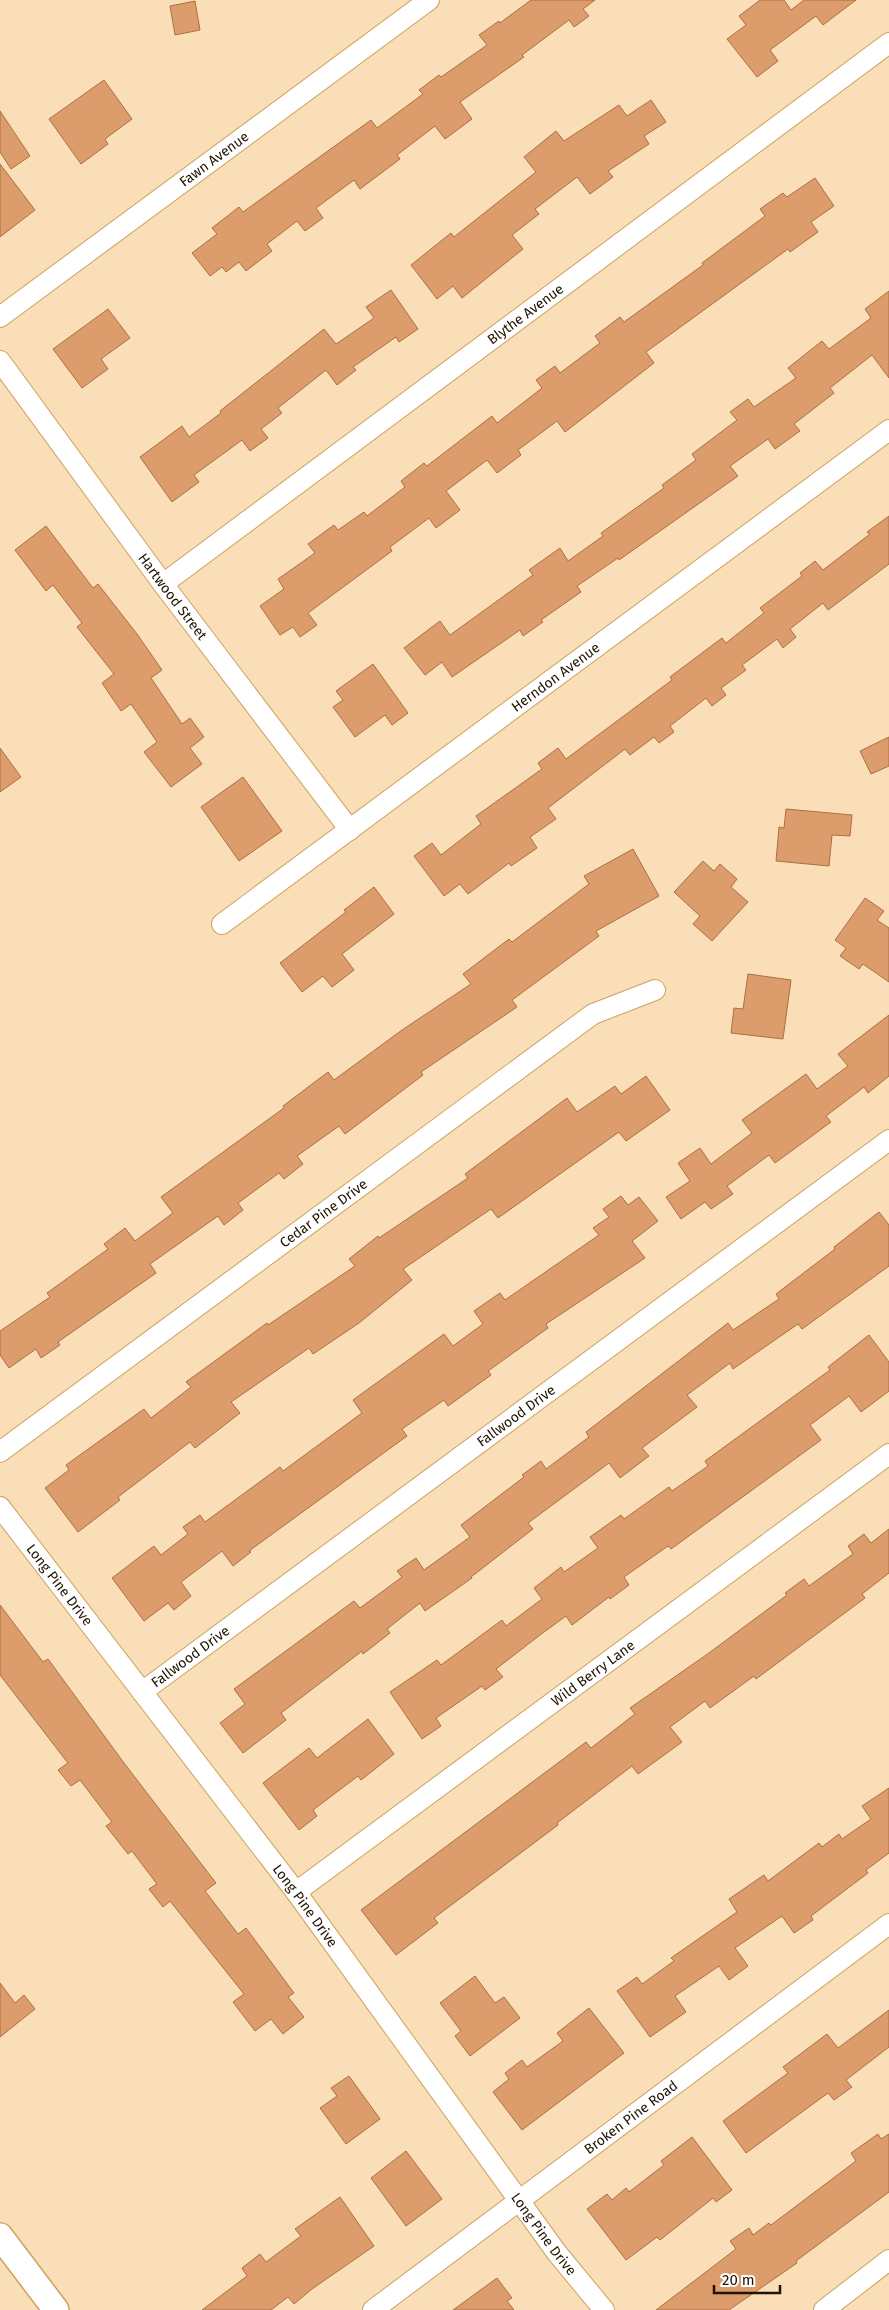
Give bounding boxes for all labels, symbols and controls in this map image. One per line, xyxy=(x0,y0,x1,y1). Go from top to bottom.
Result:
street label: Fawn Avenue xyxy=(176,128,252,190)
street label: Blythe Avenue xyxy=(484,280,567,348)
street label: Hartwood Street xyxy=(135,550,211,644)
street label: Herndon Avenue xyxy=(508,639,603,715)
street label: Cedar Pine Drive xyxy=(276,1175,371,1251)
street label: Fallwood Drive xyxy=(473,1381,558,1450)
street label: Long Pine Drive xyxy=(23,1540,97,1629)
street label: Fallwood Drive xyxy=(148,1622,233,1691)
street label: Wild Berry Lane xyxy=(548,1636,638,1709)
street label: Long Pine Drive xyxy=(269,1861,341,1950)
street label: Broken Pine Road xyxy=(581,2077,681,2158)
street label: Long Pine Drive xyxy=(508,2189,580,2279)
scale bar xyxy=(714,2262,780,2294)
text: 20 m xyxy=(722,2271,755,2289)

